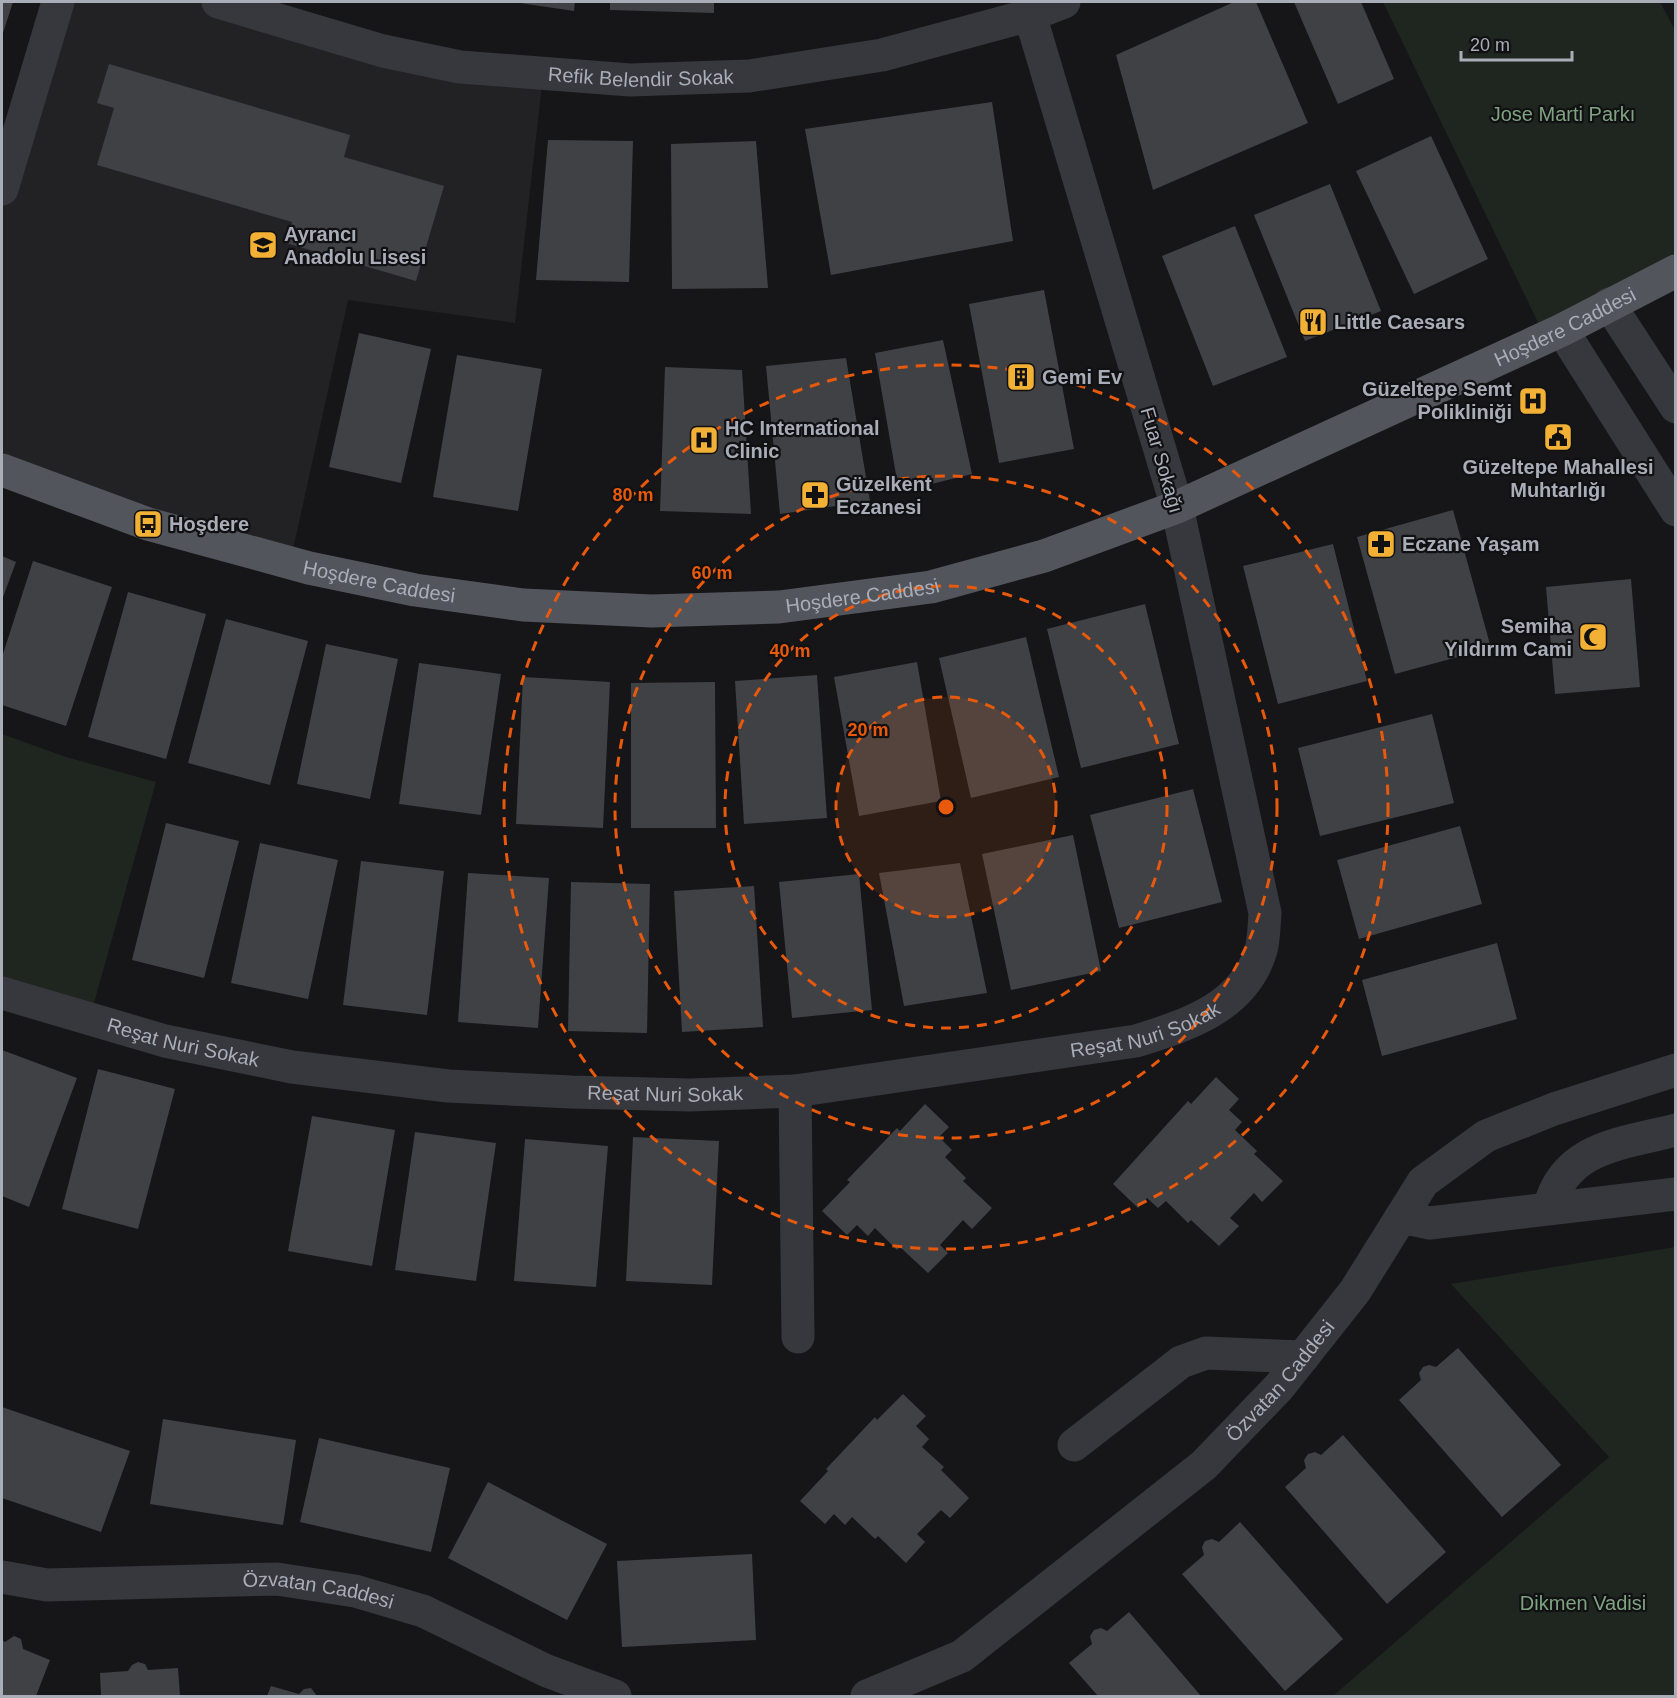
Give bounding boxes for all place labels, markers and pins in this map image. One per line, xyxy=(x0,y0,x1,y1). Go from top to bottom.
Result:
place label: Ayrancı Anadolu Lisesi xyxy=(284,223,426,268)
school or university icon: Ayrancı Anadolu Lisesi xyxy=(247,229,279,261)
restaurant icon: Little Caesars xyxy=(1297,306,1329,338)
place label: Little Caesars xyxy=(1334,311,1465,333)
building icon: Gemi Ev xyxy=(1005,361,1037,393)
place label: Gemi Ev xyxy=(1042,366,1123,388)
place label: Güzeltepe Semt Polikliniği xyxy=(1362,378,1512,423)
hospital icon: Güzeltepe Semt Polikliniği xyxy=(1517,385,1549,417)
place label: HC International Clinic xyxy=(725,417,879,462)
public building icon: Güzeltepe Mahallesi Muhtarlığı xyxy=(1542,421,1574,453)
hospital icon: HC International Clinic xyxy=(688,424,720,456)
place label: Güzeltepe Mahallesi Muhtarlığı xyxy=(1462,456,1654,501)
place label: Güzelkent Eczanesi xyxy=(836,473,932,518)
pharmacy icon: Güzelkent Eczanesi xyxy=(799,479,831,511)
bus stop icon: Hoşdere xyxy=(132,508,164,540)
place label: Hoşdere xyxy=(169,513,249,535)
pharmacy icon: Eczane Yaşam xyxy=(1365,528,1397,560)
place label: Eczane Yaşam xyxy=(1402,533,1540,555)
place label: Semiha Yıldırım Cami xyxy=(1444,615,1573,660)
mosque icon: Semiha Yıldırım Cami xyxy=(1577,621,1609,653)
centre of rings xyxy=(936,797,956,817)

